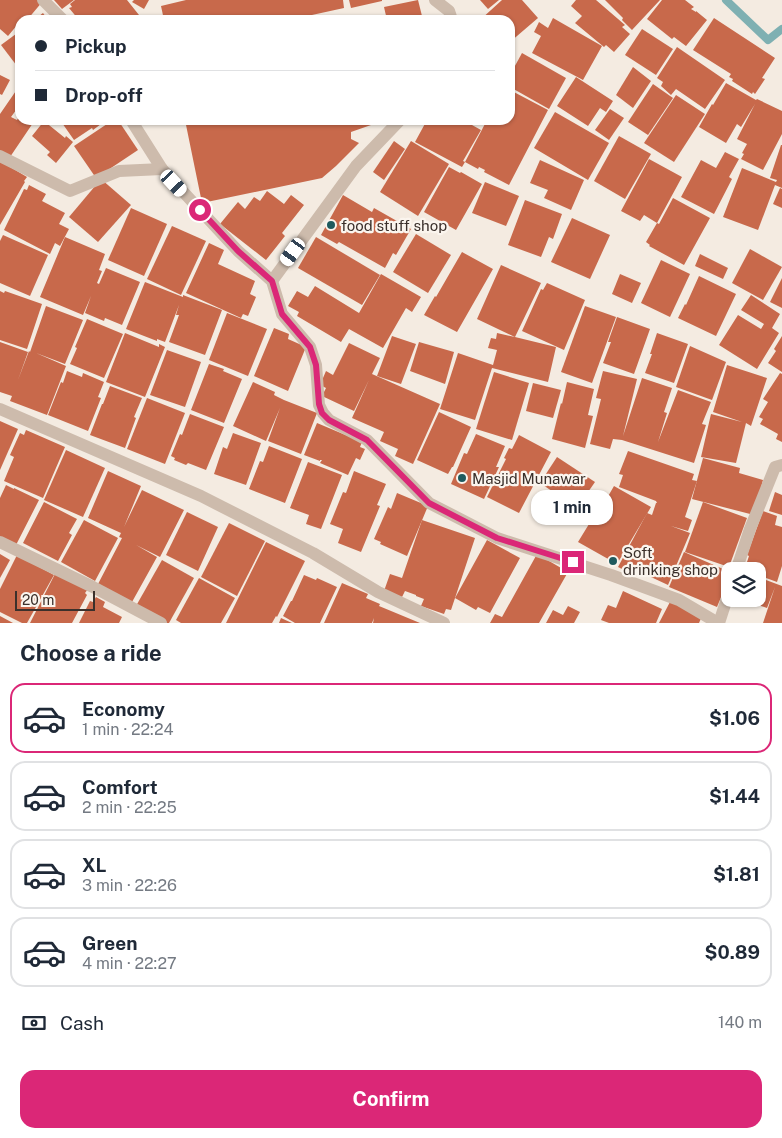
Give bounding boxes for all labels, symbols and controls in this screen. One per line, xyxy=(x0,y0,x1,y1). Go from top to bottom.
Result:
text: Pickup xyxy=(65,35,127,57)
text: Drop-off xyxy=(65,84,142,106)
car xyxy=(158,167,189,199)
route start xyxy=(189,199,211,221)
place label: food stuff shop xyxy=(341,217,447,234)
marker: food stuff shop xyxy=(325,219,337,231)
car xyxy=(278,235,307,269)
place label: Masjid Munawar xyxy=(472,470,586,487)
marker: Masjid Munawar xyxy=(456,472,468,484)
callout: 1 min xyxy=(532,490,614,524)
text: 1 min xyxy=(553,498,591,517)
place label: Soft drinking shop xyxy=(623,544,718,578)
route end xyxy=(562,551,584,573)
marker: Soft drinking shop xyxy=(607,555,619,567)
map controls xyxy=(721,562,766,607)
button: layers xyxy=(721,562,766,607)
scale bar xyxy=(15,588,95,611)
text: 20 m xyxy=(22,592,54,608)
text: Choose a ride xyxy=(20,640,162,666)
icon: car xyxy=(22,696,67,741)
text: Economy xyxy=(82,698,165,720)
text: $1.06 xyxy=(709,707,760,729)
text: 1 min · 22:24 xyxy=(82,720,173,739)
icon: car xyxy=(22,774,67,819)
text: Comfort xyxy=(82,776,158,798)
text: $1.44 xyxy=(709,785,760,807)
text: 2 min · 22:25 xyxy=(82,798,177,817)
icon: car xyxy=(22,852,67,897)
text: XL xyxy=(82,854,107,876)
text: $1.81 xyxy=(713,863,760,885)
text: 3 min · 22:26 xyxy=(82,876,177,895)
icon: car xyxy=(22,930,67,975)
text: Green xyxy=(82,932,137,954)
text: $0.89 xyxy=(704,941,760,963)
text: 4 min · 22:27 xyxy=(82,954,177,973)
icon: cash xyxy=(20,1009,48,1037)
text: Cash xyxy=(60,1012,104,1034)
text: 140 m xyxy=(718,1013,762,1032)
button: Confirm xyxy=(20,1070,762,1128)

